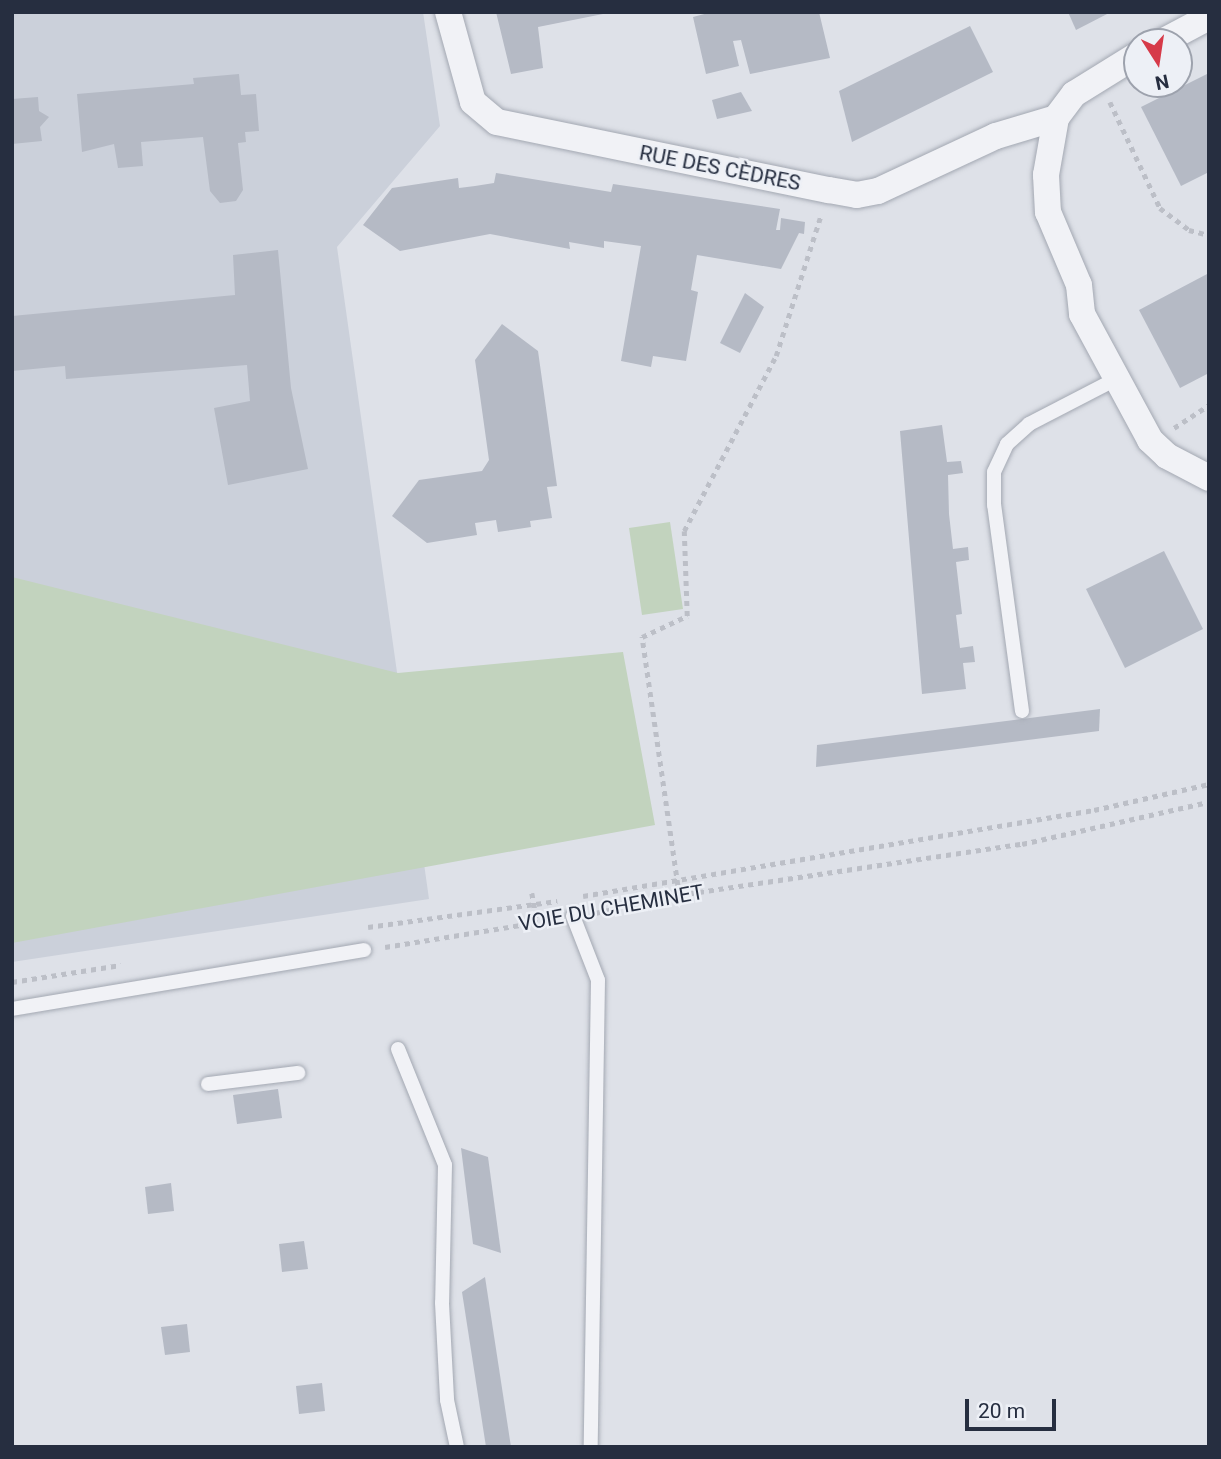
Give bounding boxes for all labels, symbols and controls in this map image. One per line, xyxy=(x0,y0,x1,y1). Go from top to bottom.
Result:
north arrow xyxy=(1123,28,1193,98)
text: N xyxy=(1153,69,1171,95)
street label: RUE DES CÈDRES xyxy=(637,140,803,196)
street label: VOIE DU CHEMINET xyxy=(517,879,705,937)
scale bar xyxy=(969,1386,1060,1430)
text: 20 m xyxy=(978,1399,1025,1423)

